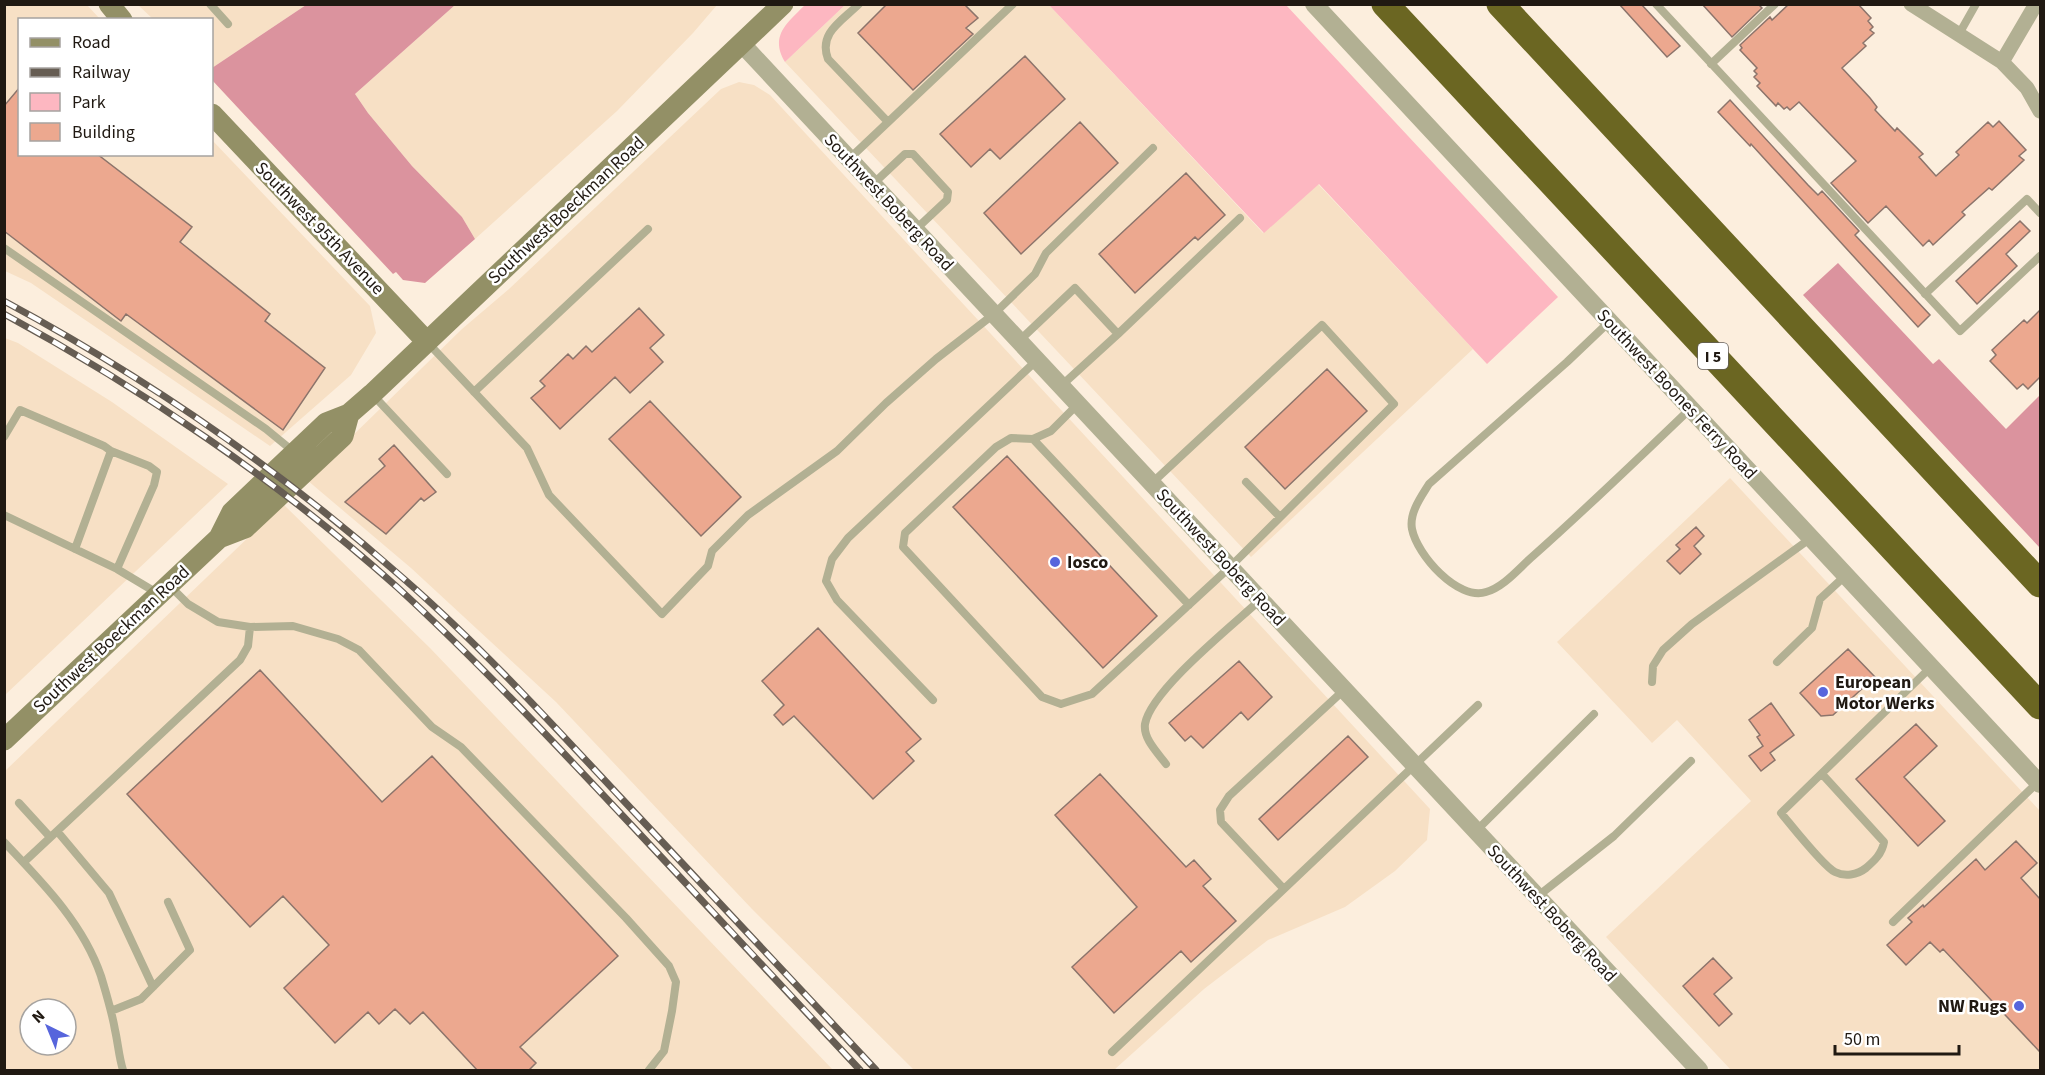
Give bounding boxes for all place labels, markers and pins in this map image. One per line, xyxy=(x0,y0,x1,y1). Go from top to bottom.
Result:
place label: Iosco xyxy=(1067,550,1108,575)
marker: Iosco xyxy=(1048,555,1062,569)
place label: European Motor Werks xyxy=(1835,670,1935,716)
marker: European Motor Werks xyxy=(1816,685,1830,699)
place label: NW Rugs xyxy=(1938,994,2007,1019)
marker: NW Rugs xyxy=(2012,999,2026,1013)

